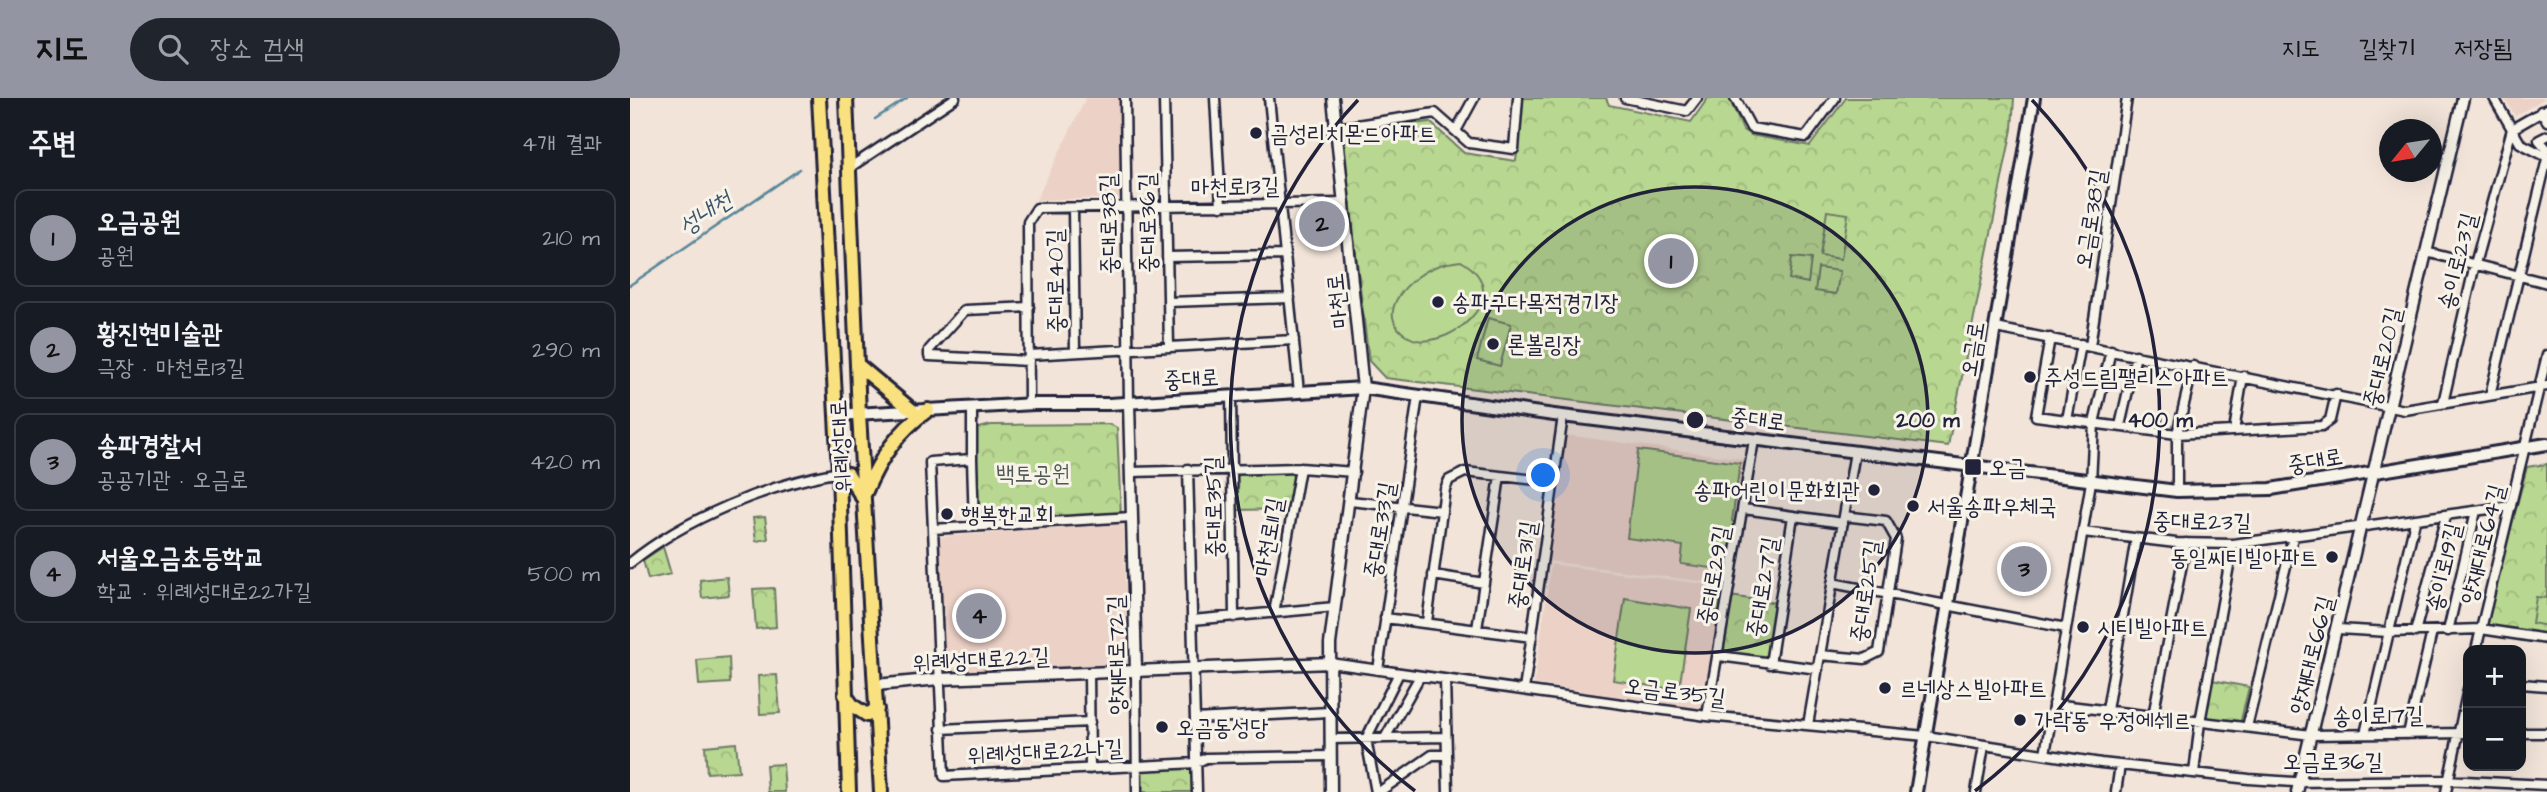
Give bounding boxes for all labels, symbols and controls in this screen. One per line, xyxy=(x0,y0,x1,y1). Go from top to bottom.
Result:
search box xyxy=(130,18,620,81)
text: 지도 xyxy=(35,26,88,72)
icon: search xyxy=(154,30,192,68)
text: 장소 검색 xyxy=(210,31,304,67)
text: 지도 xyxy=(2282,32,2320,66)
text: 길찾기 xyxy=(2358,32,2416,66)
text: 저장됨 xyxy=(2454,32,2512,66)
place label: 금성리치몬드아파트 xyxy=(1270,118,1437,150)
north arrow xyxy=(2379,119,2442,182)
text: 주변 xyxy=(28,123,76,165)
marker: 금성리치몬드아파트 xyxy=(1248,125,1264,141)
text: 4개 결과 xyxy=(522,128,602,160)
street label: 오금로38길 xyxy=(2067,167,2115,271)
street label: 마천로13길 xyxy=(1190,170,1280,204)
street label: 중대로38길 xyxy=(1092,173,1126,275)
street label: 중대로36길 xyxy=(1131,173,1165,273)
water label: 성내천 xyxy=(672,182,741,244)
pin: 2 xyxy=(1299,198,1345,250)
text: 오금공원 xyxy=(97,204,181,240)
street label: 송이로23길 xyxy=(2430,209,2485,313)
text: 1 xyxy=(52,222,54,254)
text: 210 m xyxy=(542,222,600,254)
street label: 중대로40길 xyxy=(1039,229,1073,333)
pin: 1 xyxy=(1648,235,1694,287)
text: 공원 xyxy=(97,240,134,272)
street label: 마천로 xyxy=(1319,272,1357,330)
place label: 송파구다목적경기장 xyxy=(1452,287,1619,319)
marker: 송파구다목적경기장 xyxy=(1430,294,1446,310)
street label: 중대로20길 xyxy=(2356,304,2410,410)
text: 황진현미술관 xyxy=(97,316,223,352)
street label: 오금로 xyxy=(1953,319,1993,379)
place label: 론볼링장 xyxy=(1507,329,1581,361)
text: 2 xyxy=(46,334,60,366)
text: 290 m xyxy=(532,334,600,366)
marker: 론볼링장 xyxy=(1485,336,1501,352)
text: 극장 · 마천로13길 xyxy=(97,352,244,384)
street label: 중대로 xyxy=(1162,362,1220,396)
place label: 주성드림팰리스아파트 xyxy=(2044,362,2229,394)
marker: 주성드림팰리스아파트 xyxy=(2022,369,2038,385)
street label: 위례성대로 xyxy=(823,399,859,493)
street label: 중대로 xyxy=(1728,401,1787,439)
text: 200 m xyxy=(1895,406,1960,435)
text: 400 m xyxy=(2127,406,2193,435)
centre of rings xyxy=(1683,408,1707,432)
text: 송파경찰서 xyxy=(97,428,202,464)
street label: 중대로 xyxy=(2285,440,2345,482)
text: 3 xyxy=(47,446,59,478)
text: 420 m xyxy=(530,446,600,478)
place label: 오금 xyxy=(1989,452,2026,484)
street label: 중대로35길 xyxy=(1197,456,1231,558)
marker: 오금 xyxy=(1963,457,1983,477)
park label: 백토공원 xyxy=(996,458,1070,490)
your location xyxy=(1526,458,1560,492)
text: 공공기관 · 오금로 xyxy=(97,464,248,496)
place label: 송파어린이문화회관 xyxy=(1693,475,1860,507)
street label: 중대로33길 xyxy=(1357,480,1403,581)
street label: 양재대로64길 xyxy=(2453,481,2513,608)
marker: 송파어린이문화회관 xyxy=(1866,482,1882,498)
place label: 서울송파우체국 xyxy=(1927,491,2057,523)
street label: 마천로11길 xyxy=(1246,495,1292,579)
marker: 서울송파우체국 xyxy=(1905,498,1921,514)
place label: 행복한교회 xyxy=(961,499,1054,531)
street label: 중대로23길 xyxy=(2152,505,2252,539)
marker: 행복한교회 xyxy=(939,506,955,522)
street label: 중대로31길 xyxy=(1501,519,1545,611)
street label: 송이로19길 xyxy=(2418,520,2470,615)
street label: 중대로29길 xyxy=(1690,523,1738,627)
street label: 중대로27길 xyxy=(1739,535,1787,640)
street label: 중대로25길 xyxy=(1843,538,1889,645)
text: 서울오금초등학교 xyxy=(97,540,264,576)
place label: 동일씨티빌아파트 xyxy=(2170,542,2318,574)
pin: 3 xyxy=(2001,543,2047,595)
marker: 동일씨티빌아파트 xyxy=(2324,549,2340,565)
text: 4 xyxy=(45,558,61,590)
text: 500 m xyxy=(528,558,600,590)
text: 학교 · 위례성대로22가길 xyxy=(97,576,312,608)
pin: 4 xyxy=(956,590,1002,642)
street label: 양재대로66길 xyxy=(2282,592,2342,718)
street label: 양재대로72길 xyxy=(1100,595,1134,715)
place label: 시티빌아파트 xyxy=(2097,612,2208,644)
marker: 시티빌아파트 xyxy=(2075,619,2091,635)
street label: 위례성대로22길 xyxy=(912,640,1050,680)
map controls xyxy=(2463,645,2526,771)
button: + xyxy=(2463,645,2526,708)
street label: 오금로35길 xyxy=(1622,670,1727,714)
place label: 르네상스빌아파트 xyxy=(1899,673,2047,705)
marker: 르네상스빌아파트 xyxy=(1877,680,1893,696)
street label: 송이로17길 xyxy=(2332,699,2424,733)
place label: 가락동 우정에쉐르 xyxy=(2034,705,2191,737)
button: − xyxy=(2463,708,2526,771)
place label: 오금동성당 xyxy=(1176,712,1269,744)
marker: 가락동 우정에쉐르 xyxy=(2012,712,2028,728)
marker: 오금동성당 xyxy=(1154,719,1170,735)
street label: 위례성대로22나길 xyxy=(966,732,1124,772)
street label: 오금로36길 xyxy=(2283,746,2383,778)

